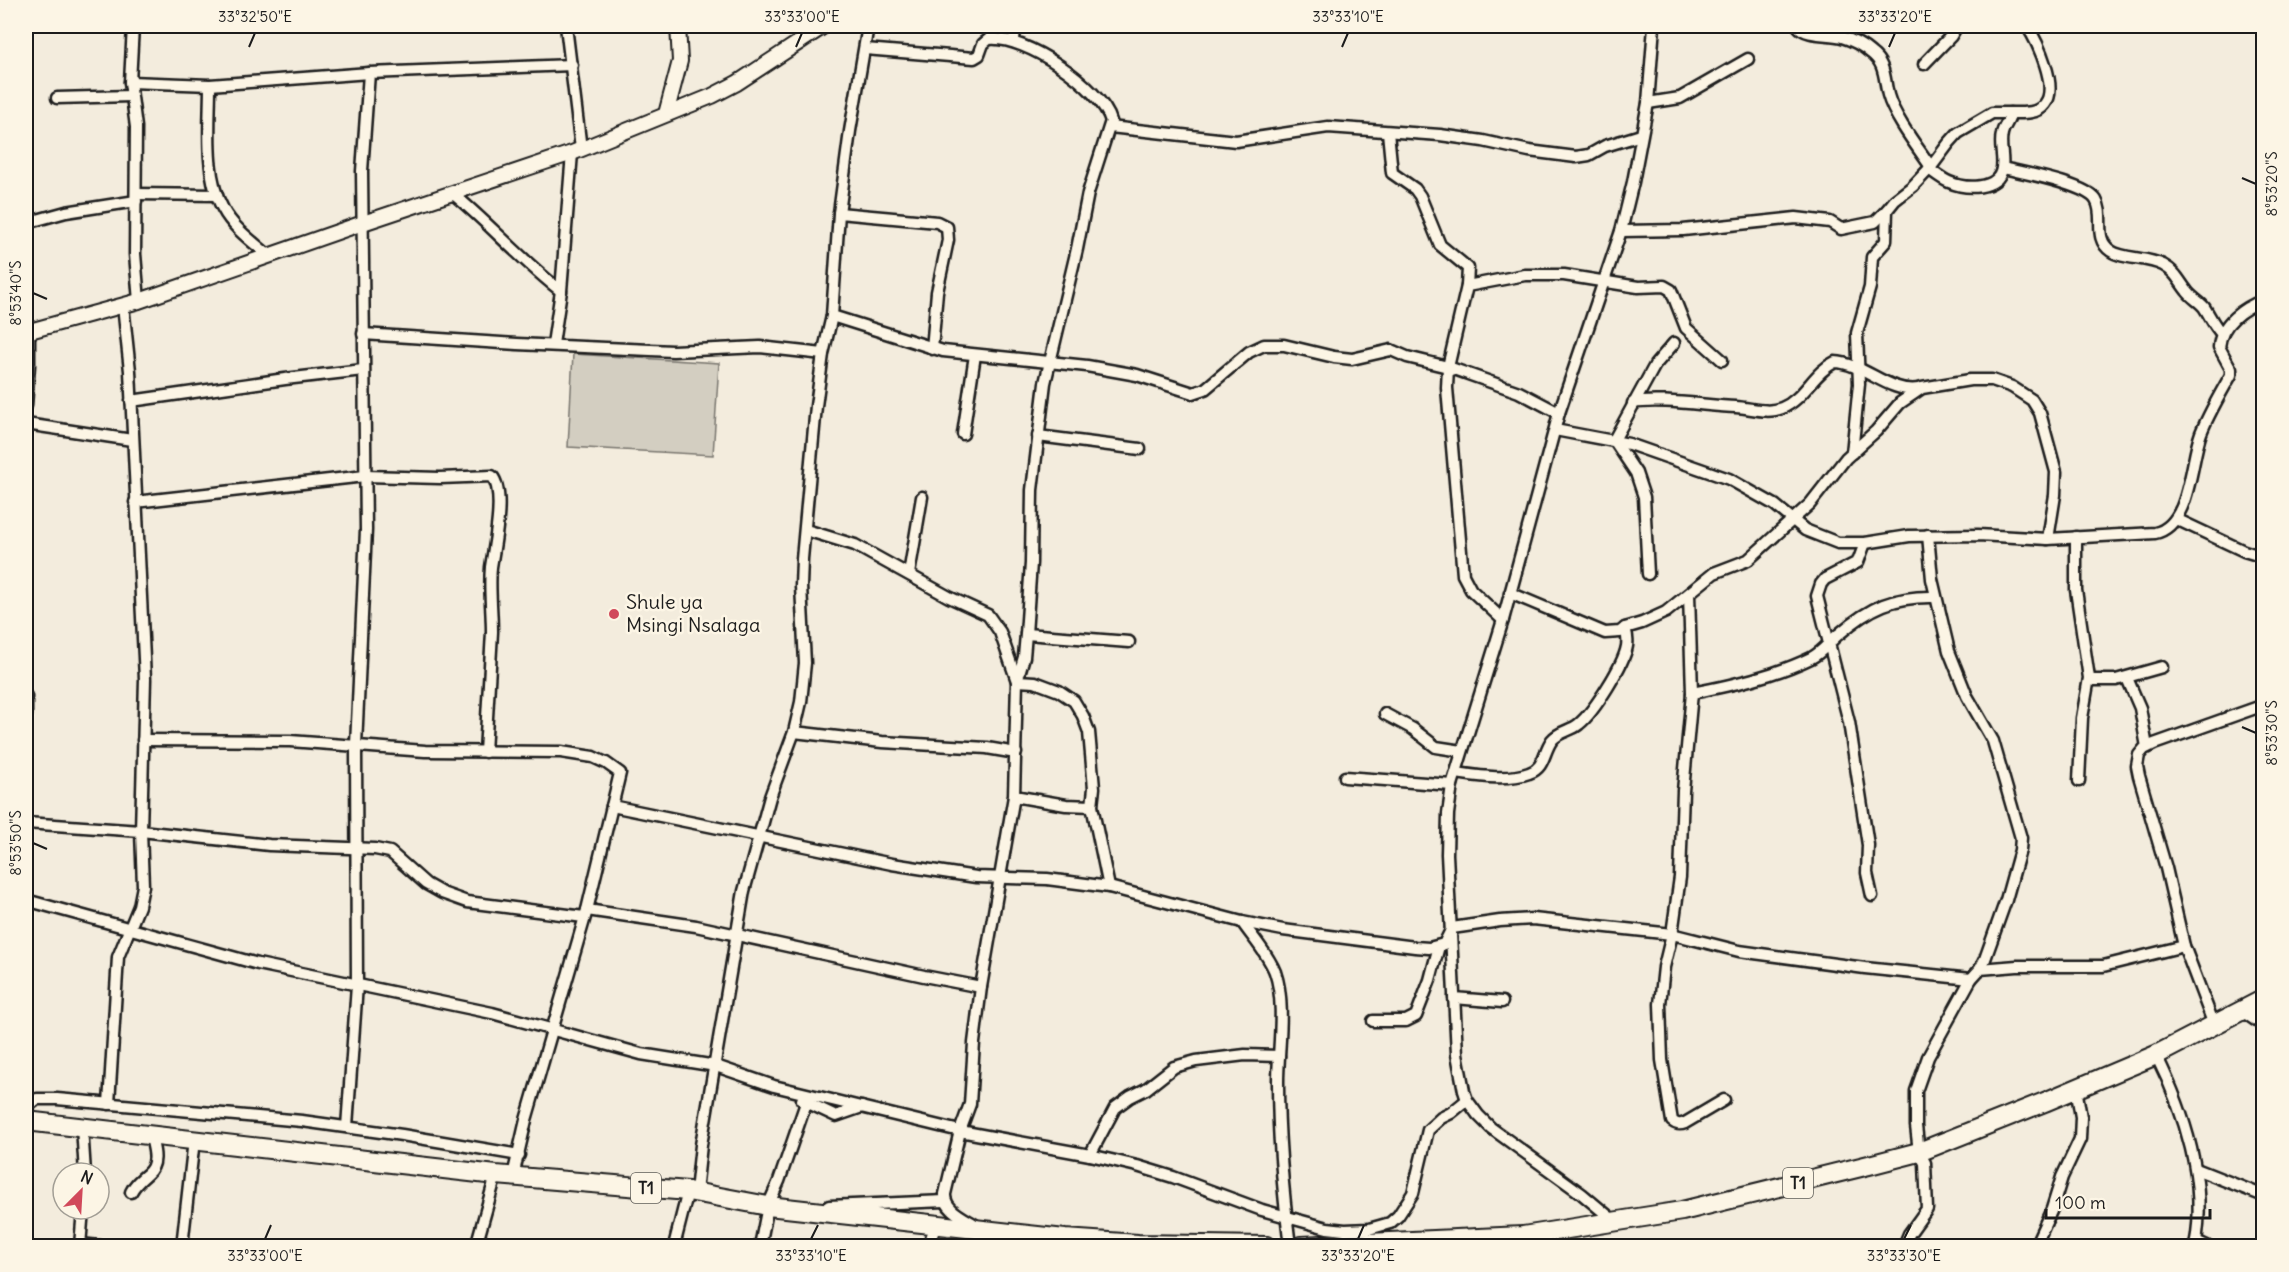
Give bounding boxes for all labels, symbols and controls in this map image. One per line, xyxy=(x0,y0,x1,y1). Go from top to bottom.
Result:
text: 33°32'50"E xyxy=(218,7,292,26)
text: 33°33'00"E xyxy=(764,7,840,26)
text: 33°33'10"E xyxy=(1312,7,1384,26)
text: 33°33'20"E xyxy=(1858,7,1932,26)
text: 8°53'20"S xyxy=(2262,151,2281,217)
text: 8°53'40"S xyxy=(6,260,25,326)
place label: Shule ya Msingi Nsalaga xyxy=(626,589,760,637)
marker: Shule ya Msingi Nsalaga xyxy=(607,607,621,621)
text: 8°53'30"S xyxy=(2262,700,2281,766)
text: 8°53'50"S xyxy=(6,810,25,876)
north arrow xyxy=(51,1161,111,1221)
text: N xyxy=(78,1166,96,1189)
road number: T1 xyxy=(1783,1168,1813,1198)
road number: T1 xyxy=(631,1173,661,1203)
scale bar xyxy=(2046,1182,2210,1220)
text: 100 m xyxy=(2055,1191,2106,1214)
text: 33°33'00"E xyxy=(227,1246,303,1265)
text: 33°33'10"E xyxy=(775,1246,847,1265)
text: 33°33'20"E xyxy=(1321,1246,1395,1265)
text: 33°33'30"E xyxy=(1867,1246,1941,1265)

